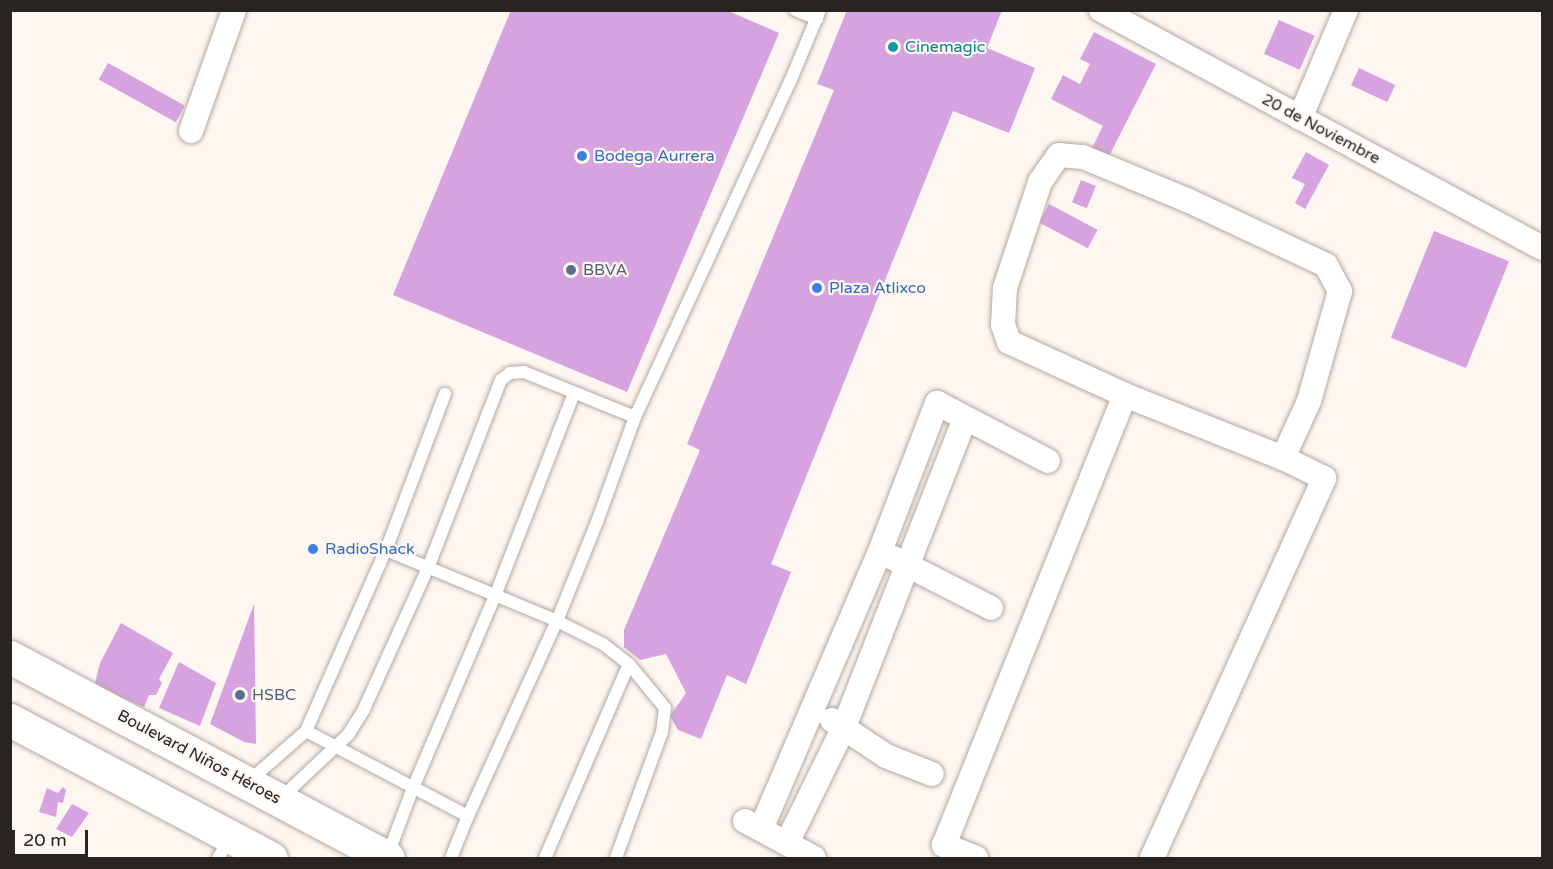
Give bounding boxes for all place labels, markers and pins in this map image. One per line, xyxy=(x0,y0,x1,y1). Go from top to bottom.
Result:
place label: Cinemagic xyxy=(905,37,985,57)
marker: Cinemagic xyxy=(886,40,900,54)
place label: Bodega Aurrera xyxy=(594,146,715,166)
marker: Bodega Aurrera xyxy=(575,149,589,163)
place label: BBVA xyxy=(583,260,627,280)
marker: BBVA xyxy=(564,263,578,277)
place label: Plaza Atlixco xyxy=(829,278,926,298)
marker: Plaza Atlixco xyxy=(810,281,824,295)
place label: RadioShack xyxy=(325,539,415,559)
marker: RadioShack xyxy=(306,542,320,556)
place label: HSBC xyxy=(252,685,296,705)
marker: HSBC xyxy=(233,688,247,702)

